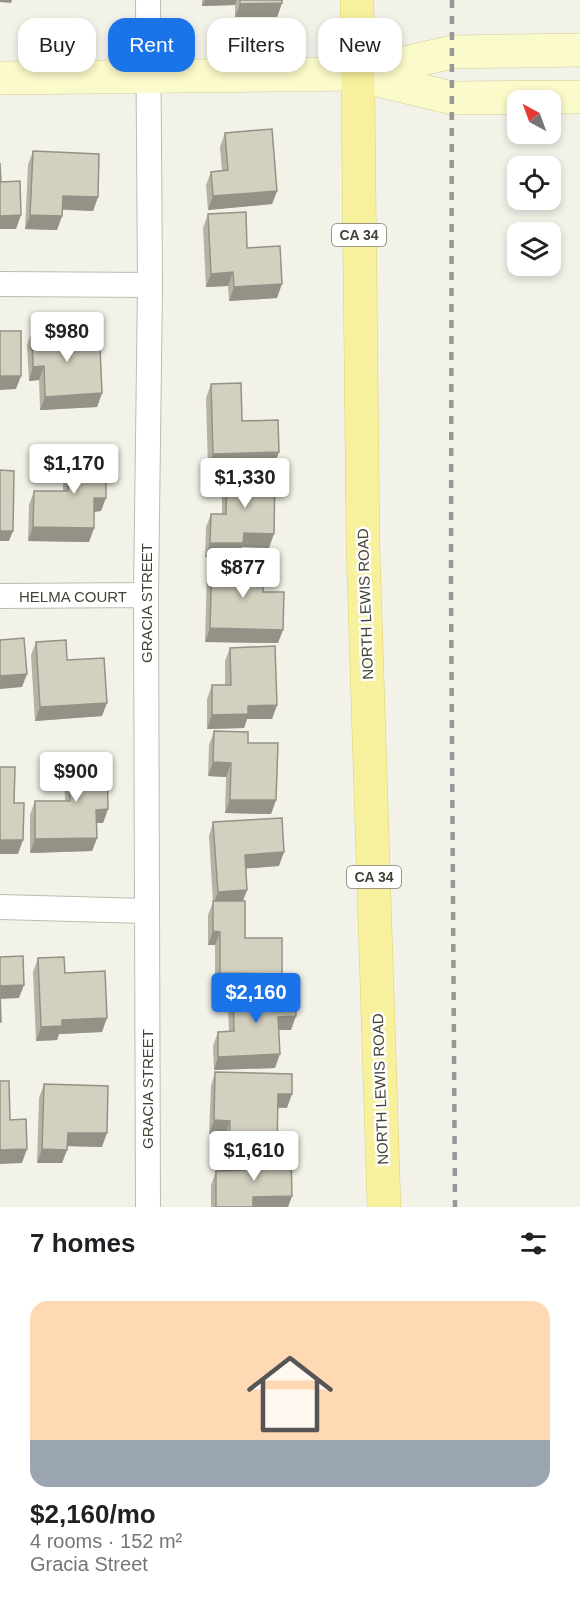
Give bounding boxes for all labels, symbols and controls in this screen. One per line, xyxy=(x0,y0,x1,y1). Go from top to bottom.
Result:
chip: Buy xyxy=(18,18,96,72)
chip: Rent xyxy=(108,18,195,72)
chip: Filters xyxy=(207,18,306,72)
chip: New xyxy=(318,18,402,72)
north arrow xyxy=(507,90,561,144)
map controls xyxy=(507,90,561,276)
button: locate xyxy=(507,156,561,210)
button: layers xyxy=(507,222,561,276)
road number: CA 34 xyxy=(332,224,386,246)
pin: $980 xyxy=(31,312,103,363)
text: $980 xyxy=(45,320,89,342)
pin: $1,170 xyxy=(25,444,123,495)
text: $1,170 xyxy=(43,452,105,474)
pin: $1,330 xyxy=(196,458,294,509)
text: $1,330 xyxy=(214,466,276,488)
street label: NORTH LEWIS ROAD xyxy=(354,528,376,680)
street label: GRACIA STREET xyxy=(138,543,155,663)
pin: $877 xyxy=(207,548,279,599)
text: $877 xyxy=(221,556,265,578)
street label: HELMA COURT xyxy=(19,588,127,605)
pin: $900 xyxy=(40,752,112,803)
text: $900 xyxy=(54,760,98,782)
road number: CA 34 xyxy=(347,866,401,888)
pin: $2,160 xyxy=(207,973,305,1024)
text: $2,160 xyxy=(225,981,287,1003)
street label: NORTH LEWIS ROAD xyxy=(369,1013,391,1165)
street label: GRACIA STREET xyxy=(139,1029,156,1149)
pin: $1,610 xyxy=(205,1131,303,1182)
text: $1,610 xyxy=(223,1139,285,1161)
icon: filters xyxy=(517,1227,550,1260)
text: 7 homes xyxy=(30,1228,136,1258)
icon: home xyxy=(236,1340,344,1448)
text: $2,160/mo xyxy=(30,1499,156,1529)
text: 4 rooms · 152 m² xyxy=(30,1530,182,1552)
text: Gracia Street xyxy=(30,1553,148,1575)

